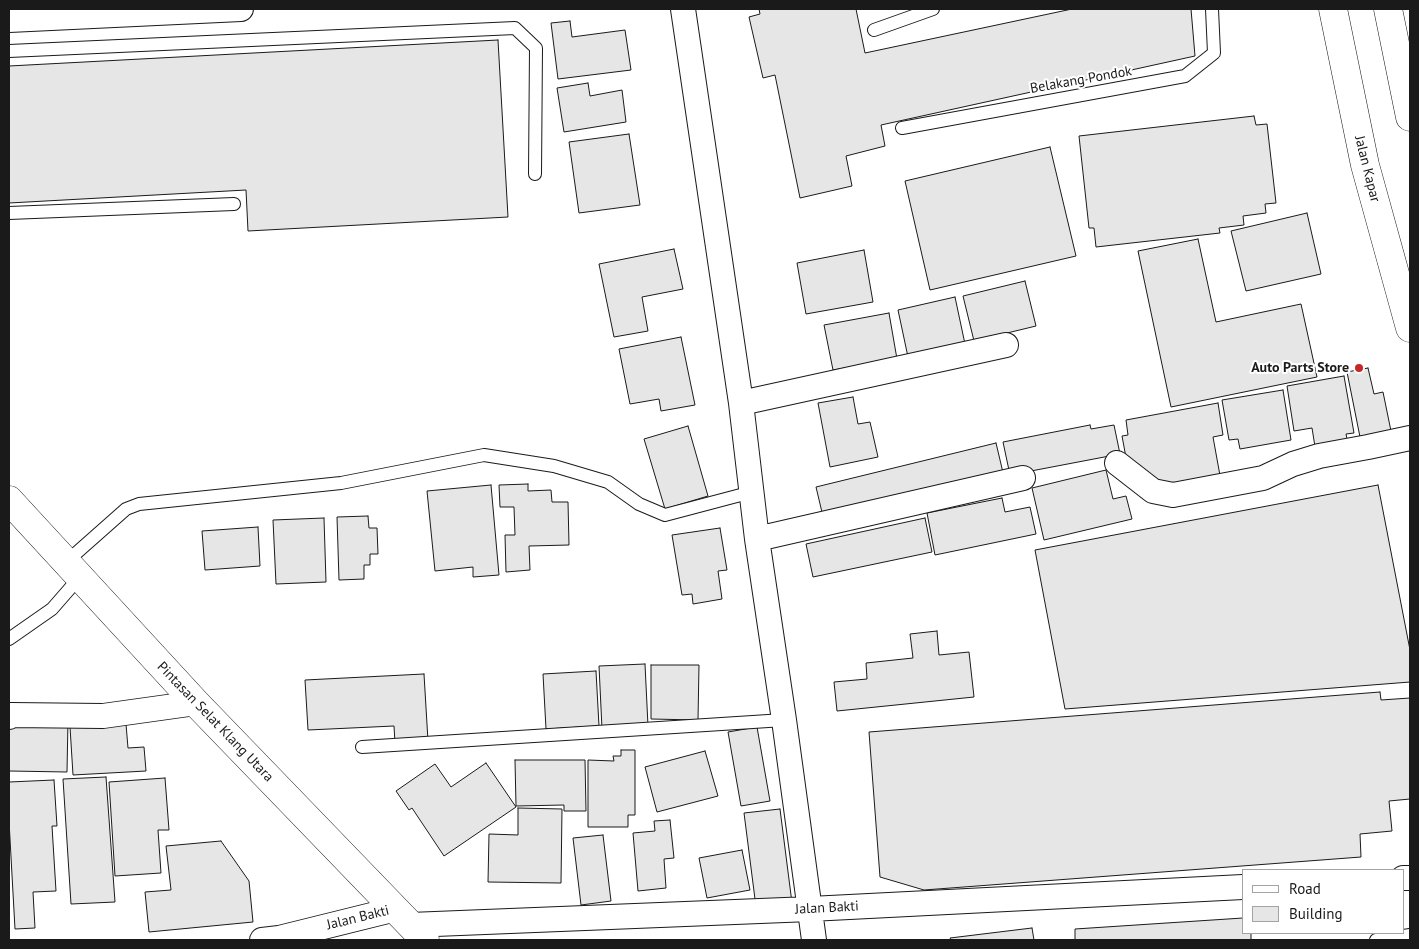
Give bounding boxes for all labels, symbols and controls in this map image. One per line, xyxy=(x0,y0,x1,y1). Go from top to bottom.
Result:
street label: Belakang Pondok xyxy=(1029,63,1133,97)
street label: Jalan Kapar xyxy=(1351,134,1383,204)
place label: Auto Parts Store xyxy=(1251,360,1349,376)
marker: Auto Parts Store xyxy=(1353,362,1365,374)
street label: Pintasan Selat Klang Utara xyxy=(153,659,277,785)
legend xyxy=(1242,869,1404,934)
text: Road xyxy=(1289,879,1321,898)
street label: Jalan Bakti xyxy=(795,898,859,918)
street label: Jalan Bakti xyxy=(325,902,391,934)
text: Building xyxy=(1289,904,1343,923)

